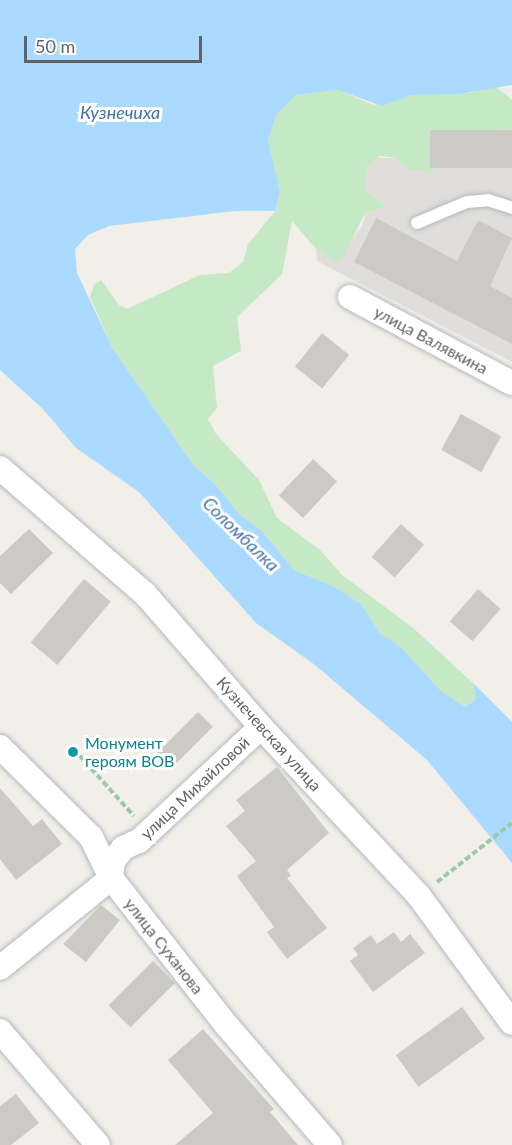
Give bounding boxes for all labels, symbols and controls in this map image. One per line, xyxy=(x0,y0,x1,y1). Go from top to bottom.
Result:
scale bar xyxy=(27,24,206,62)
text: 50 m xyxy=(35,35,75,57)
water label: Кузнечиха xyxy=(80,101,160,123)
street label: улица Валявкина xyxy=(371,302,491,378)
water label: Соломбалка xyxy=(198,492,284,576)
street label: Кузнечевская улица xyxy=(213,673,325,795)
place label: Монумент героям ВОВ xyxy=(85,733,174,771)
street label: улица Михайловой xyxy=(137,733,253,843)
marker: Монумент героям ВОВ xyxy=(66,745,80,759)
street label: улица Суханова xyxy=(121,894,207,998)

